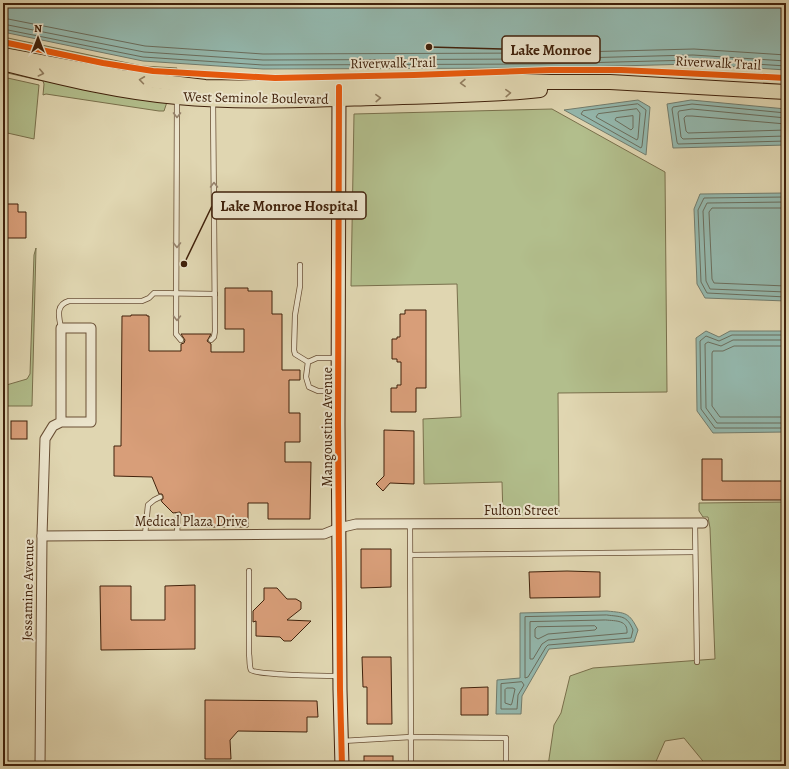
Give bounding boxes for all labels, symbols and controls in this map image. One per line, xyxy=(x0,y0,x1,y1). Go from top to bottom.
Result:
north arrow xyxy=(18,18,58,58)
text: N xyxy=(34,21,42,36)
callout: Lake Monroe xyxy=(502,36,600,63)
text: Lake Monroe xyxy=(510,40,592,60)
street label: Riverwalk Trail xyxy=(675,51,762,75)
street label: Riverwalk Trail xyxy=(350,53,437,73)
one-way arrow xyxy=(38,68,44,76)
one-way arrow xyxy=(139,76,145,85)
one-way arrow xyxy=(460,79,466,87)
street label: West Seminole Boulevard xyxy=(182,87,329,109)
one-way arrow xyxy=(505,89,511,97)
one-way arrow xyxy=(375,94,381,102)
one-way arrow xyxy=(173,112,181,118)
one-way arrow xyxy=(210,182,218,188)
callout: Lake Monroe Hospital xyxy=(212,192,366,219)
text: Lake Monroe Hospital xyxy=(220,196,358,216)
one-way arrow xyxy=(173,242,181,248)
one-way arrow xyxy=(172,315,181,321)
street label: Mangoustine Avenue xyxy=(318,367,337,487)
street label: Fulton Street xyxy=(484,501,559,520)
street label: Medical Plaza Drive xyxy=(135,512,247,531)
street label: Jessamine Avenue xyxy=(18,539,38,641)

